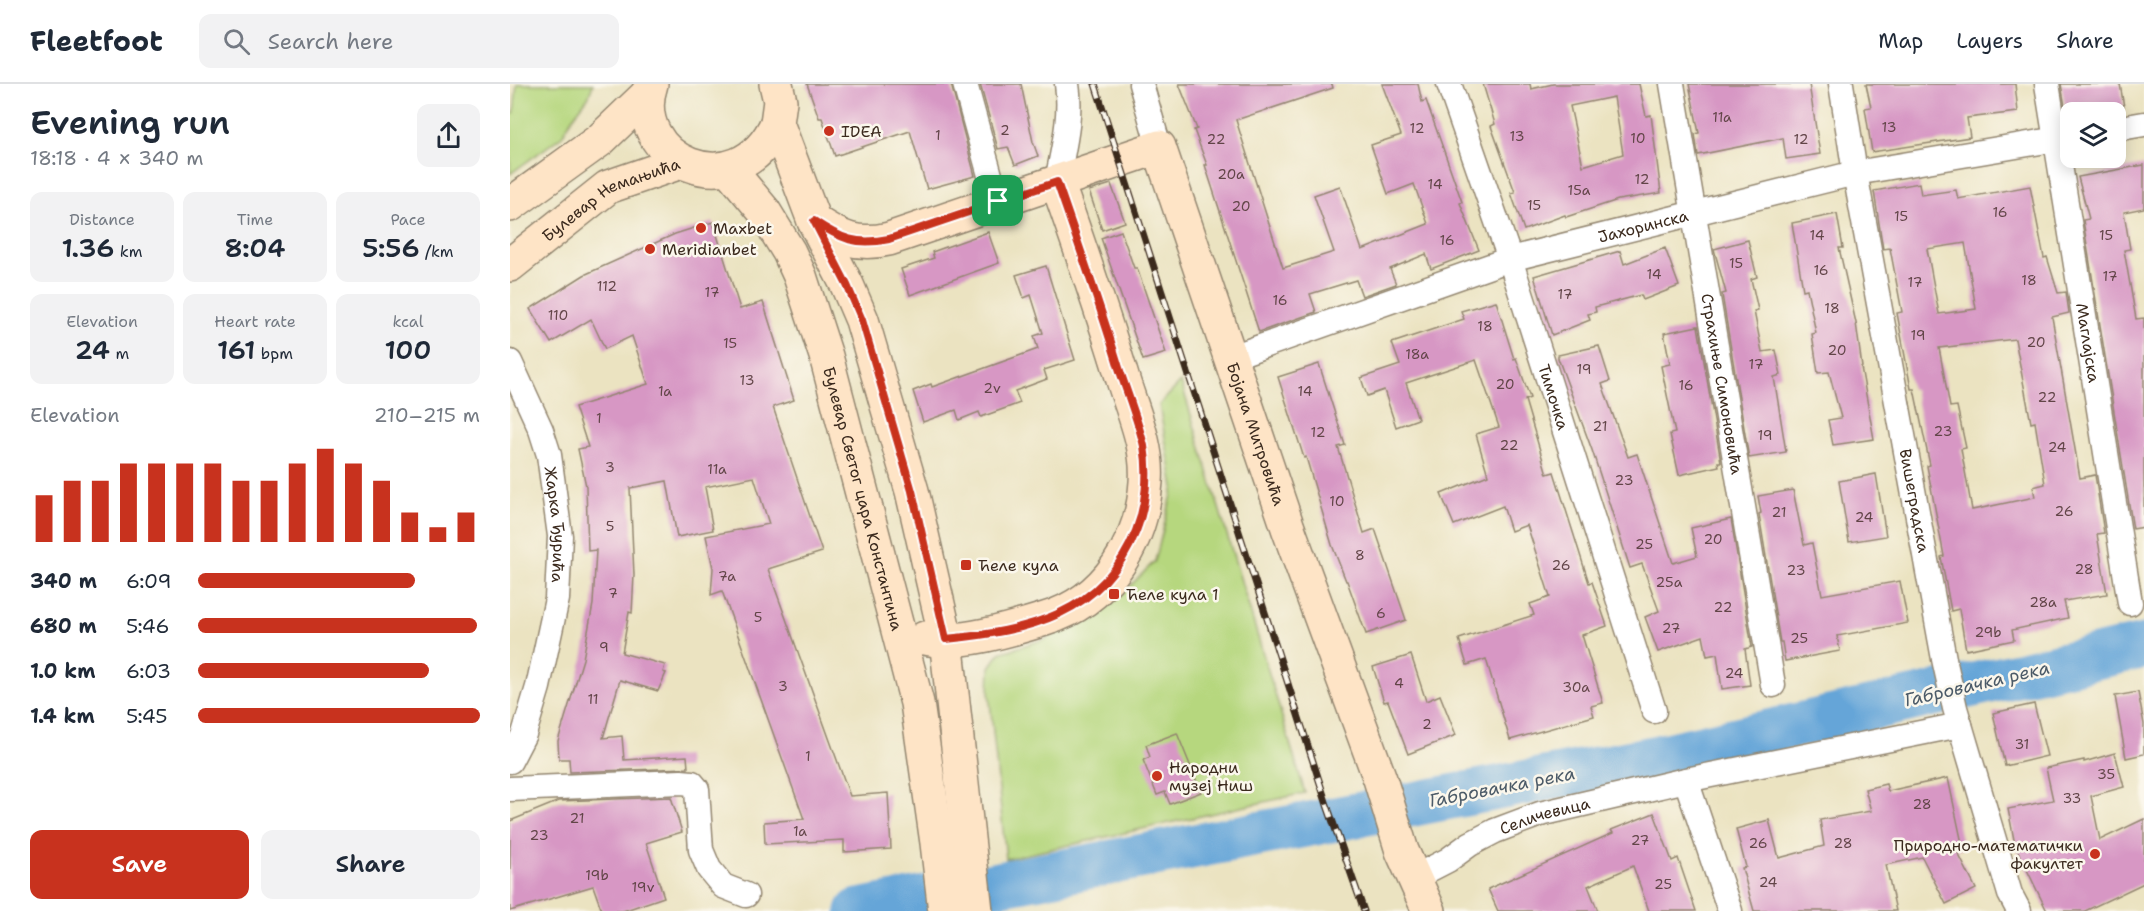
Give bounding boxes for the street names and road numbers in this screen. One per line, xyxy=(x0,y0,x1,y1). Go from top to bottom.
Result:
street label: Булевар Немањића xyxy=(537,153,683,246)
street label: Јахоринска xyxy=(1596,204,1690,247)
street label: Страхиње Симоновића xyxy=(1697,292,1748,476)
street label: Маглајска xyxy=(2072,301,2105,384)
street label: Бојана Митровића xyxy=(1222,359,1290,508)
street label: Тимочка xyxy=(1534,361,1574,432)
street label: Булевар Светог цара Константина xyxy=(819,364,908,633)
street label: Вишеградска xyxy=(1895,447,1935,554)
street label: Жарка Ђурића xyxy=(540,465,571,583)
street label: Селичевица xyxy=(1496,792,1592,839)

